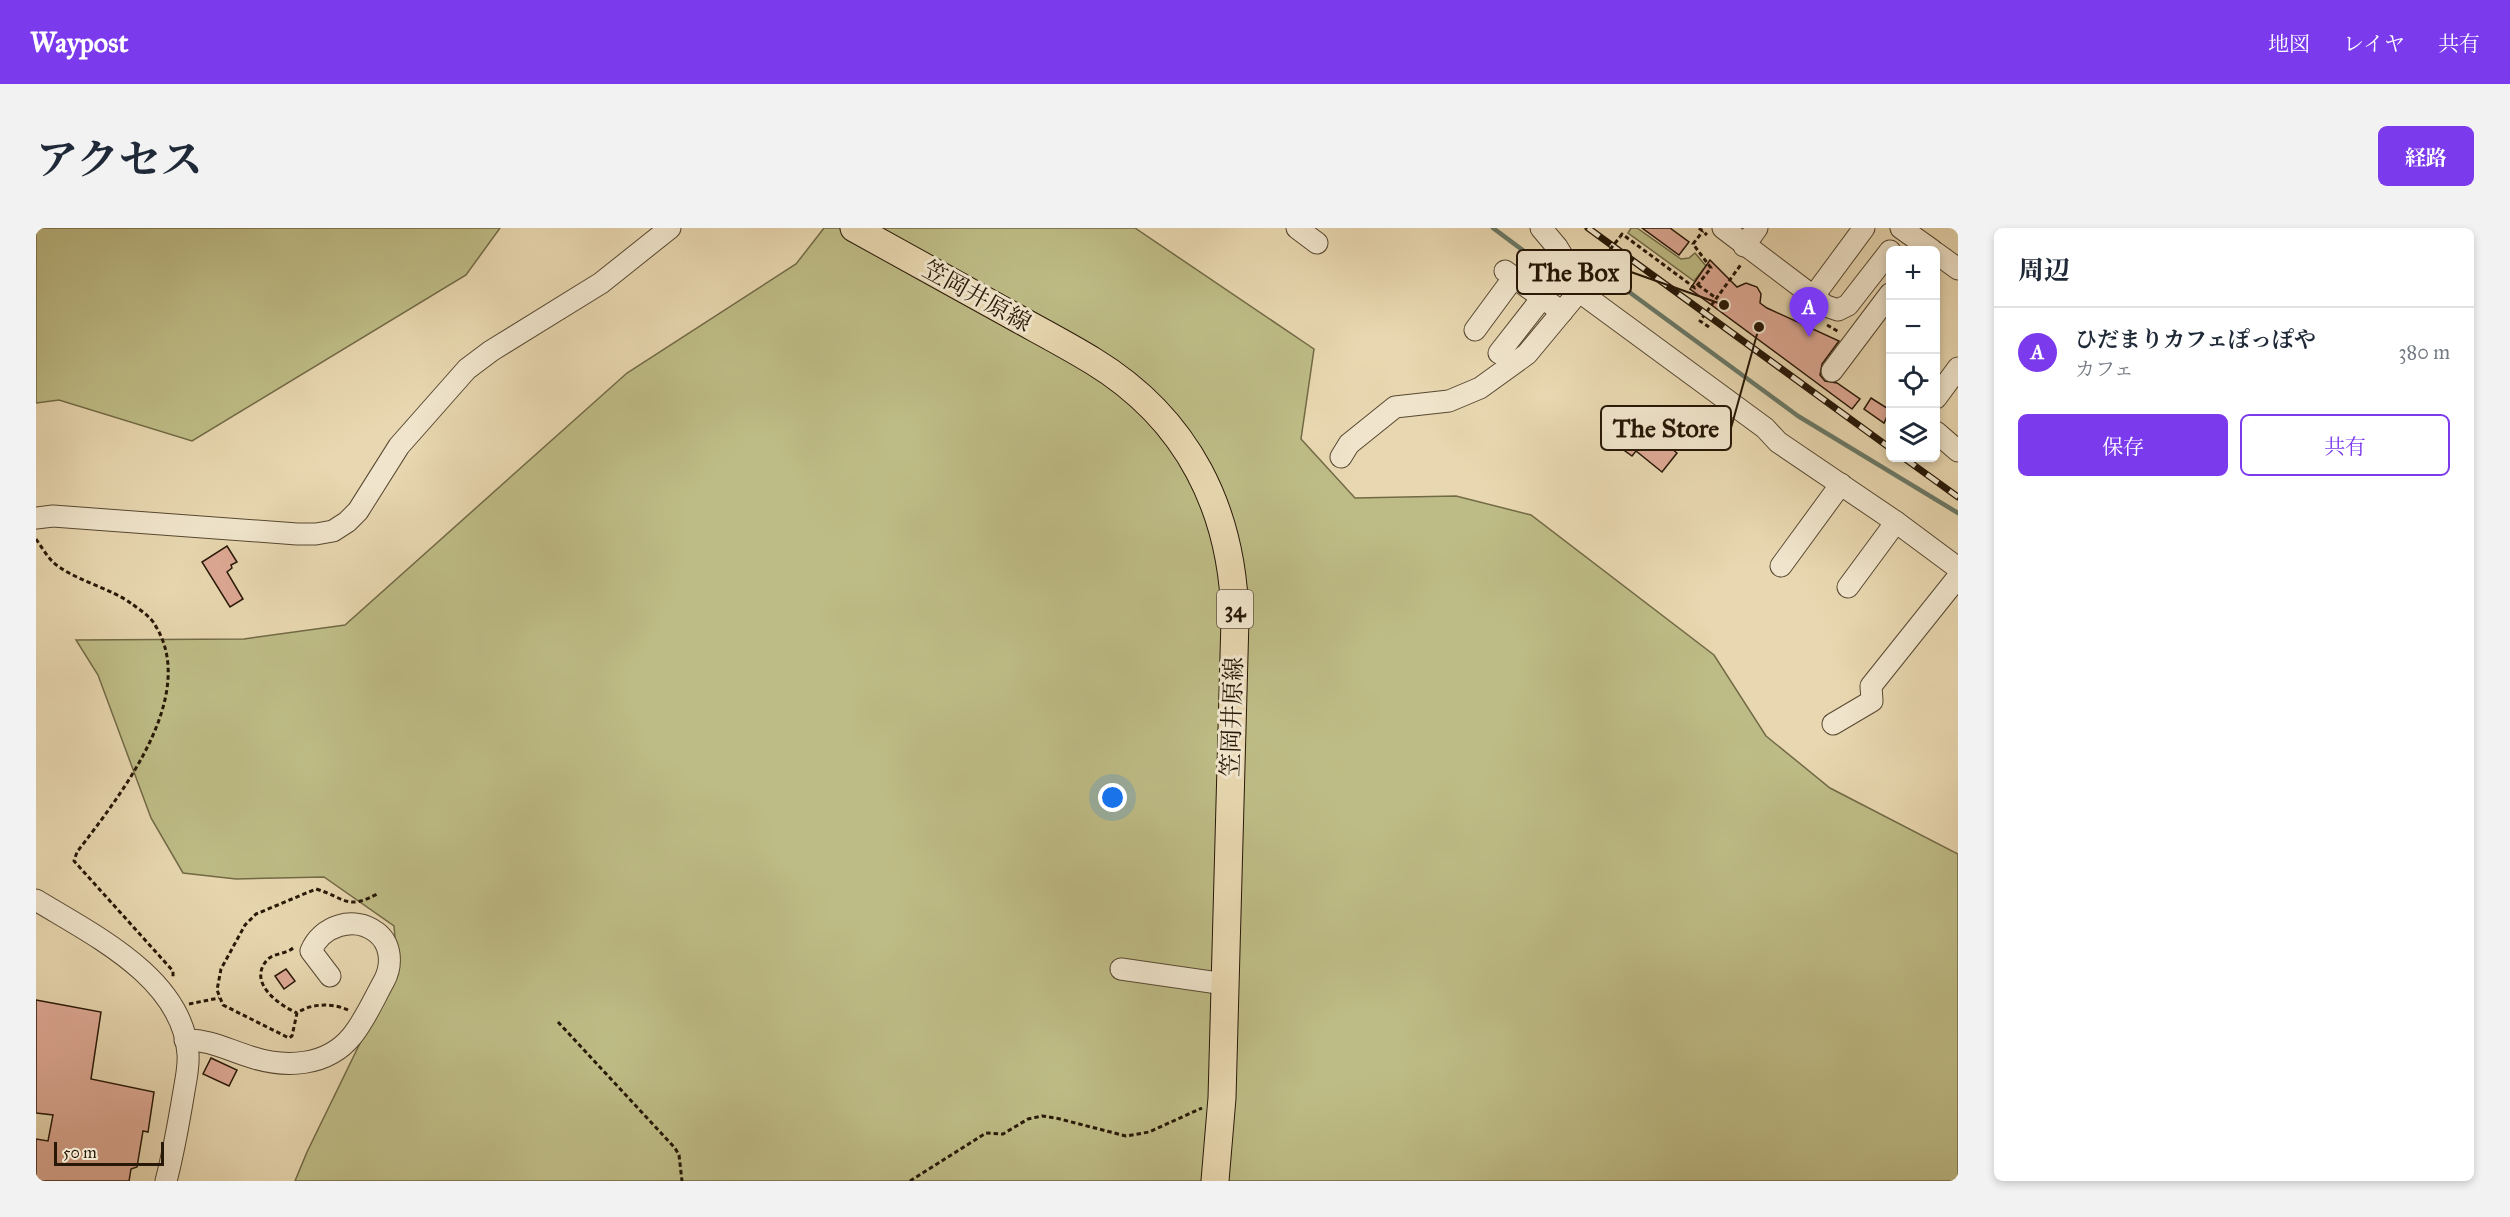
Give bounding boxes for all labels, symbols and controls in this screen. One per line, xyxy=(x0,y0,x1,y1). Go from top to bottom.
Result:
text: Waypost xyxy=(30,25,128,60)
text: 地図 xyxy=(2268,31,2310,57)
text: レイヤ xyxy=(2343,31,2405,57)
text: 共有 xyxy=(2438,31,2480,57)
button: 経路 xyxy=(2378,126,2474,186)
text: アクセス xyxy=(36,134,203,186)
map controls xyxy=(1886,246,1940,462)
button: + xyxy=(1886,246,1940,300)
callout: The Box xyxy=(1517,250,1631,294)
street label: 笠岡井原線 xyxy=(917,254,1037,338)
text: 周辺 xyxy=(2018,254,2070,286)
text: The Box xyxy=(1528,256,1620,288)
pin: A xyxy=(1790,288,1828,337)
button: − xyxy=(1886,300,1940,354)
text: ひだまりカフェぽっぽや xyxy=(2075,326,2316,353)
text: A xyxy=(2031,340,2044,364)
text: 380 m xyxy=(2399,340,2450,364)
button: locate xyxy=(1886,354,1940,408)
text: カフェ xyxy=(2075,357,2134,381)
callout: The Store xyxy=(1601,406,1731,450)
button: layers xyxy=(1886,408,1940,462)
text: The Store xyxy=(1612,412,1719,444)
button: 保存 xyxy=(2018,414,2228,476)
button: 共有 xyxy=(2240,414,2450,476)
road number: 34 xyxy=(1217,590,1253,628)
street label: 笠岡井原線 xyxy=(1215,657,1249,777)
your location xyxy=(1098,783,1127,812)
scale bar xyxy=(54,1139,164,1166)
text: 50 m xyxy=(63,1143,97,1162)

